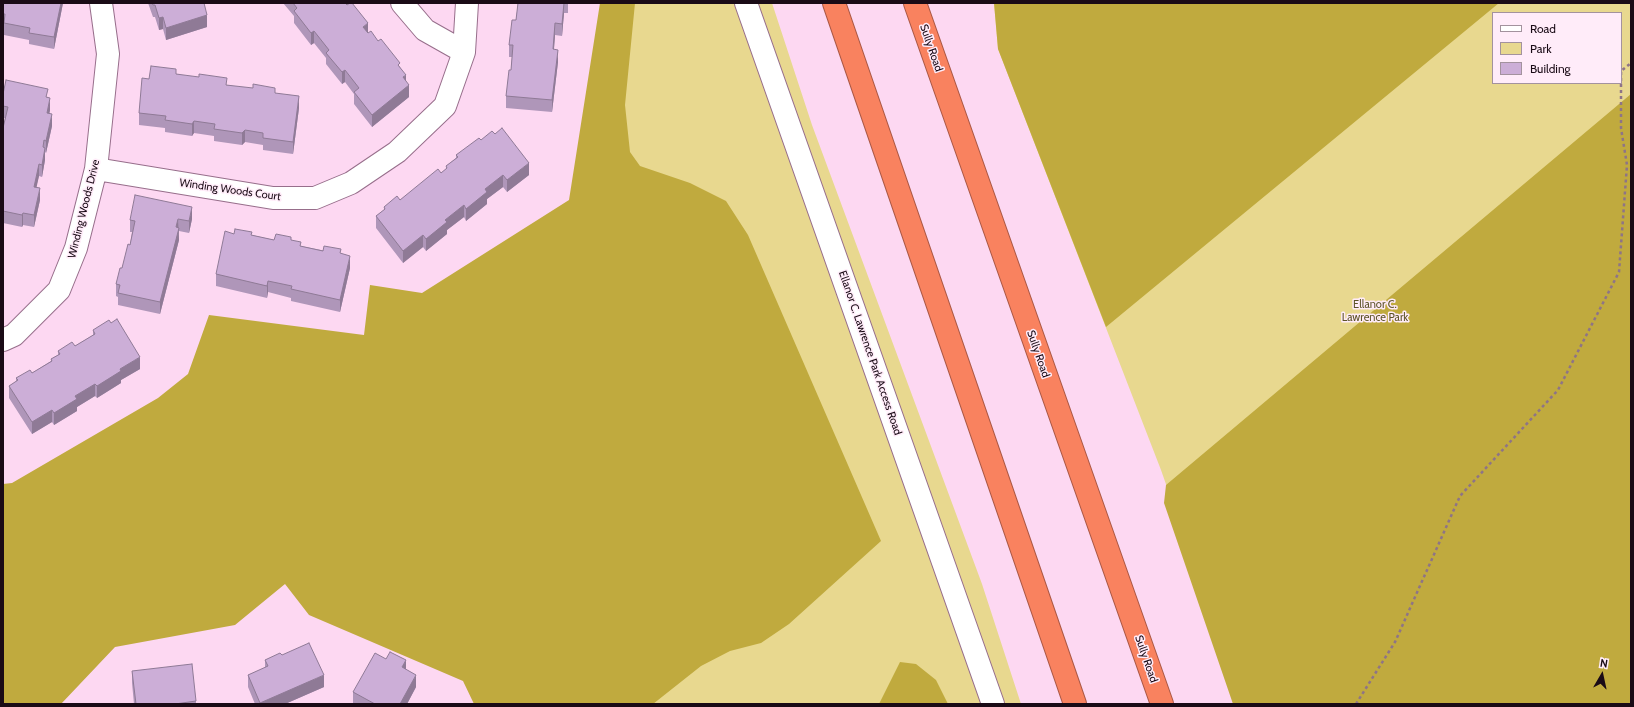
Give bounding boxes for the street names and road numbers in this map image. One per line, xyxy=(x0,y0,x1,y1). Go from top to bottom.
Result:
street label: Sully Road xyxy=(917,23,945,73)
street label: Winding Woods Drive xyxy=(65,158,103,260)
street label: Winding Woods Court xyxy=(178,176,282,204)
street label: Ellanor C. Lawrence Park Access Road xyxy=(836,269,904,437)
street label: Sully Road xyxy=(1024,329,1052,379)
street label: Sully Road xyxy=(1132,634,1160,684)

